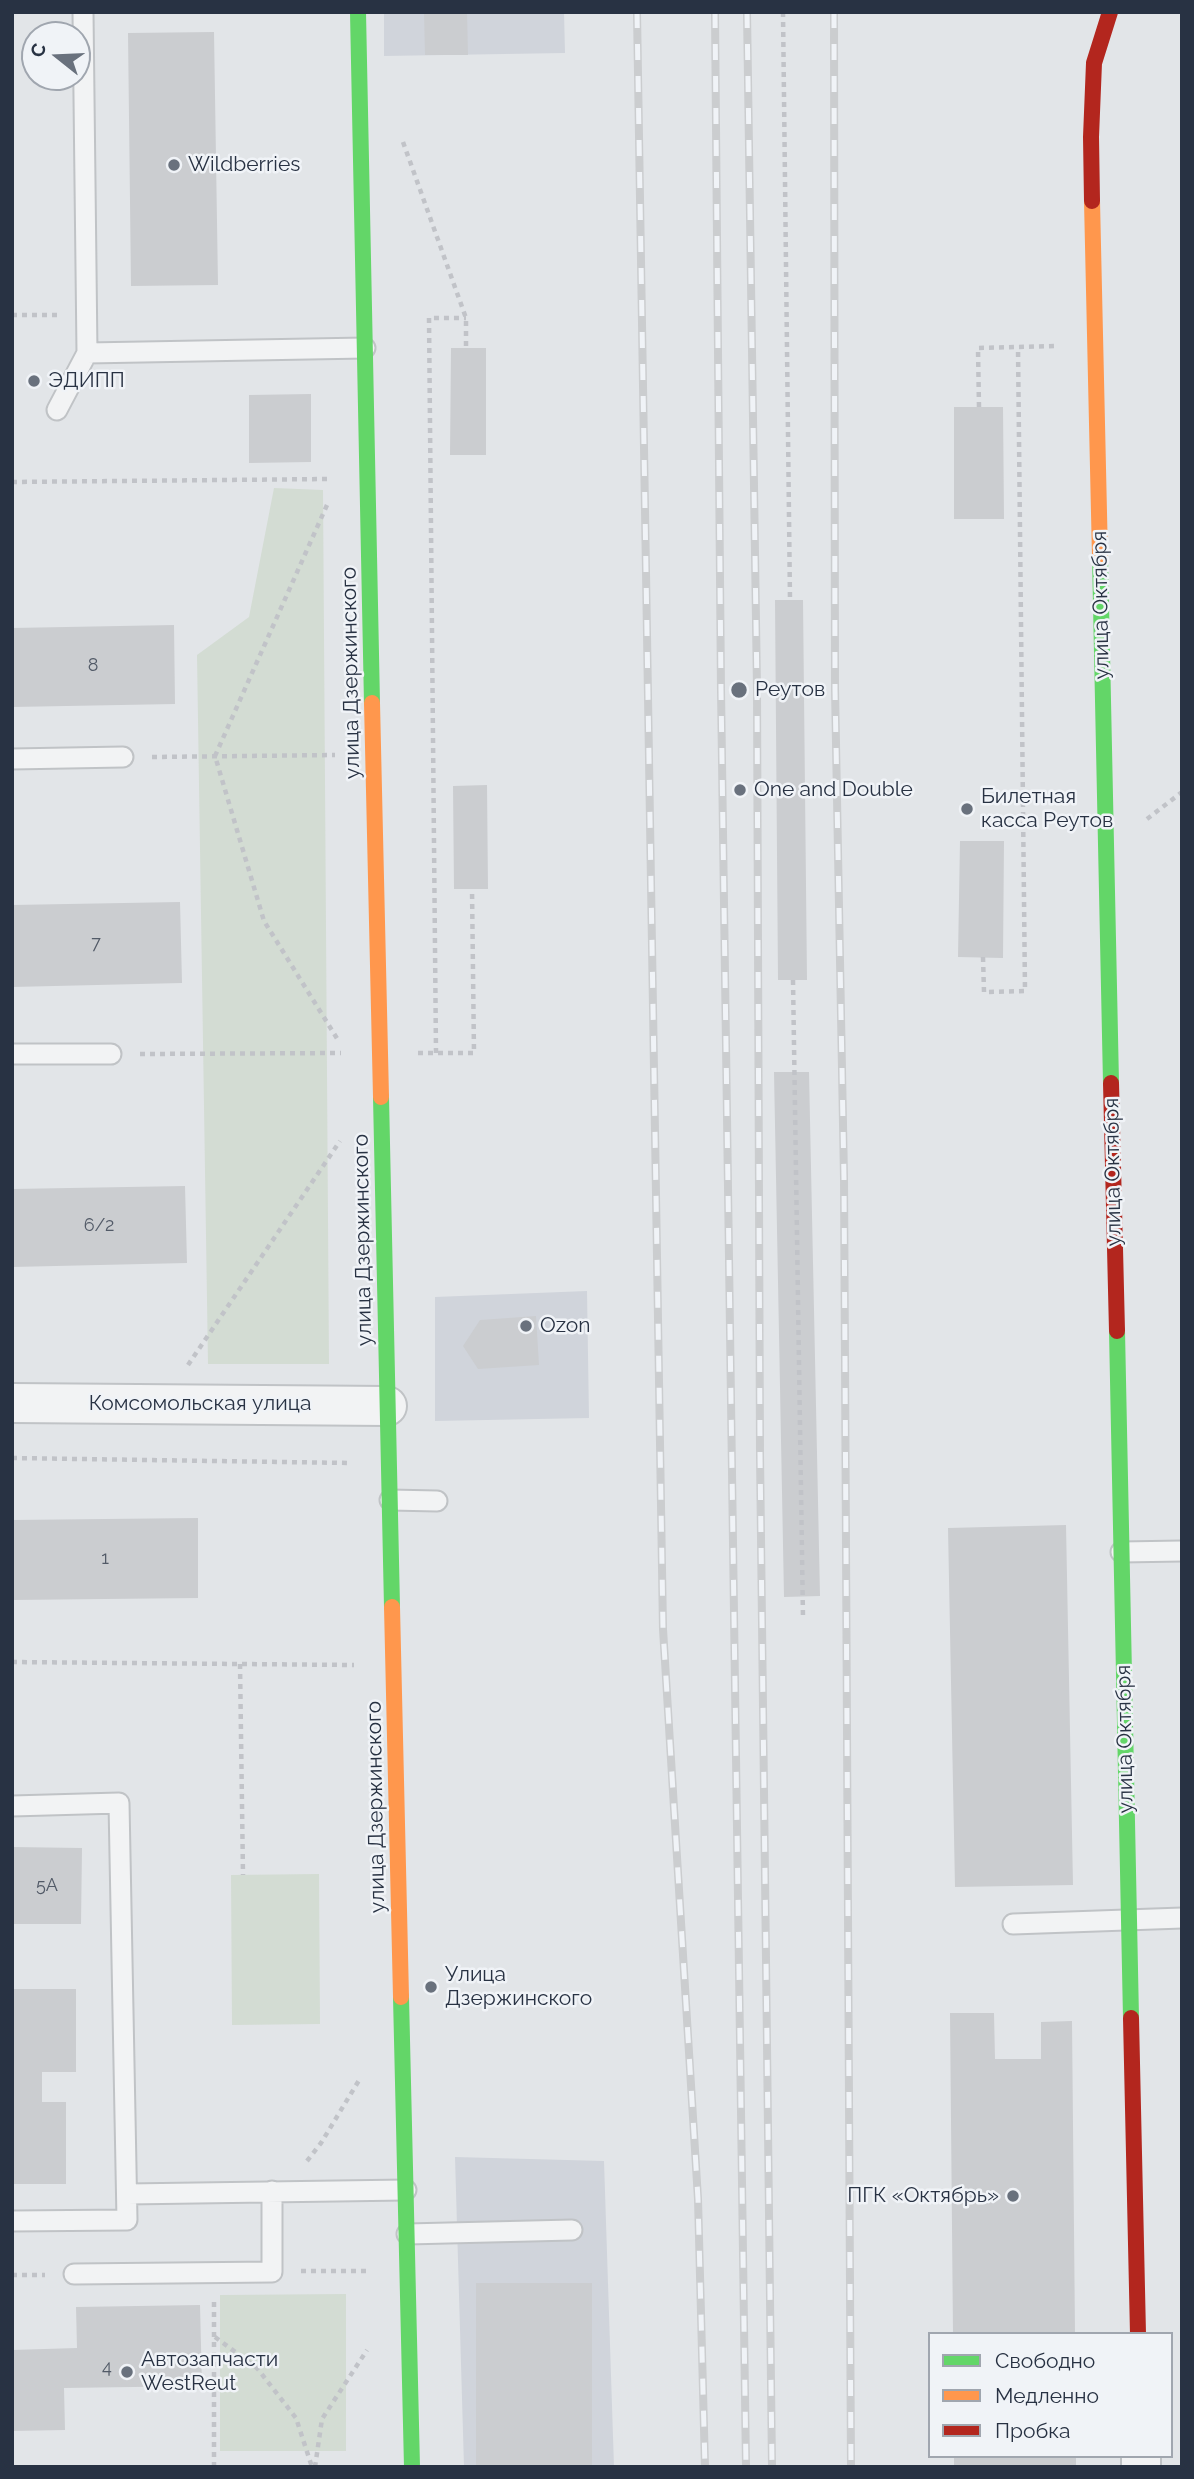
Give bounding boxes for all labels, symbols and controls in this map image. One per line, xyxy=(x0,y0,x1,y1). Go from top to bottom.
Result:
north arrow xyxy=(21,21,91,91)
text: С xyxy=(25,41,50,60)
place label: Wildberries xyxy=(188,152,300,178)
marker: Wildberries xyxy=(166,157,182,173)
place label: ЭДИПП xyxy=(48,368,125,394)
marker: ЭДИПП xyxy=(26,373,42,389)
street label: улица Октября xyxy=(1087,530,1115,680)
street label: улица Дзержинского xyxy=(337,567,365,779)
house number: 8 xyxy=(88,655,98,677)
place label: Реутов xyxy=(755,677,825,703)
marker: Реутов xyxy=(729,680,749,700)
place label: One and Double xyxy=(754,777,913,803)
marker: One and Double xyxy=(732,782,748,798)
place label: Билетная касса Реутов xyxy=(981,784,1113,834)
marker: Билетная касса Реутов xyxy=(959,801,975,817)
house number: 7 xyxy=(91,933,101,955)
street label: улица Октября xyxy=(1099,1097,1127,1247)
street label: улица Дзержинского xyxy=(349,1134,377,1346)
house number: 6/2 xyxy=(84,1215,114,1237)
place label: Ozon xyxy=(540,1313,591,1339)
marker: Ozon xyxy=(518,1318,534,1334)
street label: Комсомольская улица xyxy=(89,1391,311,1417)
house number: 1 xyxy=(101,1548,109,1570)
street label: улица Октября xyxy=(1111,1664,1139,1814)
street label: улица Дзержинского xyxy=(362,1701,390,1913)
house number: 5А xyxy=(36,1875,58,1897)
place label: Улица Дзержинского xyxy=(445,1962,592,2012)
marker: Улица Дзержинского xyxy=(423,1979,439,1995)
place label: ПГК «Октябрь» xyxy=(847,2183,999,2209)
marker: ПГК «Октябрь» xyxy=(1005,2188,1021,2204)
legend xyxy=(928,2332,1173,2458)
place label: Автозапчасти WestReut xyxy=(141,2347,278,2397)
text: Свободно xyxy=(995,2348,1095,2373)
house number: 4 xyxy=(102,2357,112,2379)
marker: Автозапчасти WestReut xyxy=(119,2364,135,2380)
text: Медленно xyxy=(995,2383,1099,2408)
text: Пробка xyxy=(995,2418,1071,2443)

